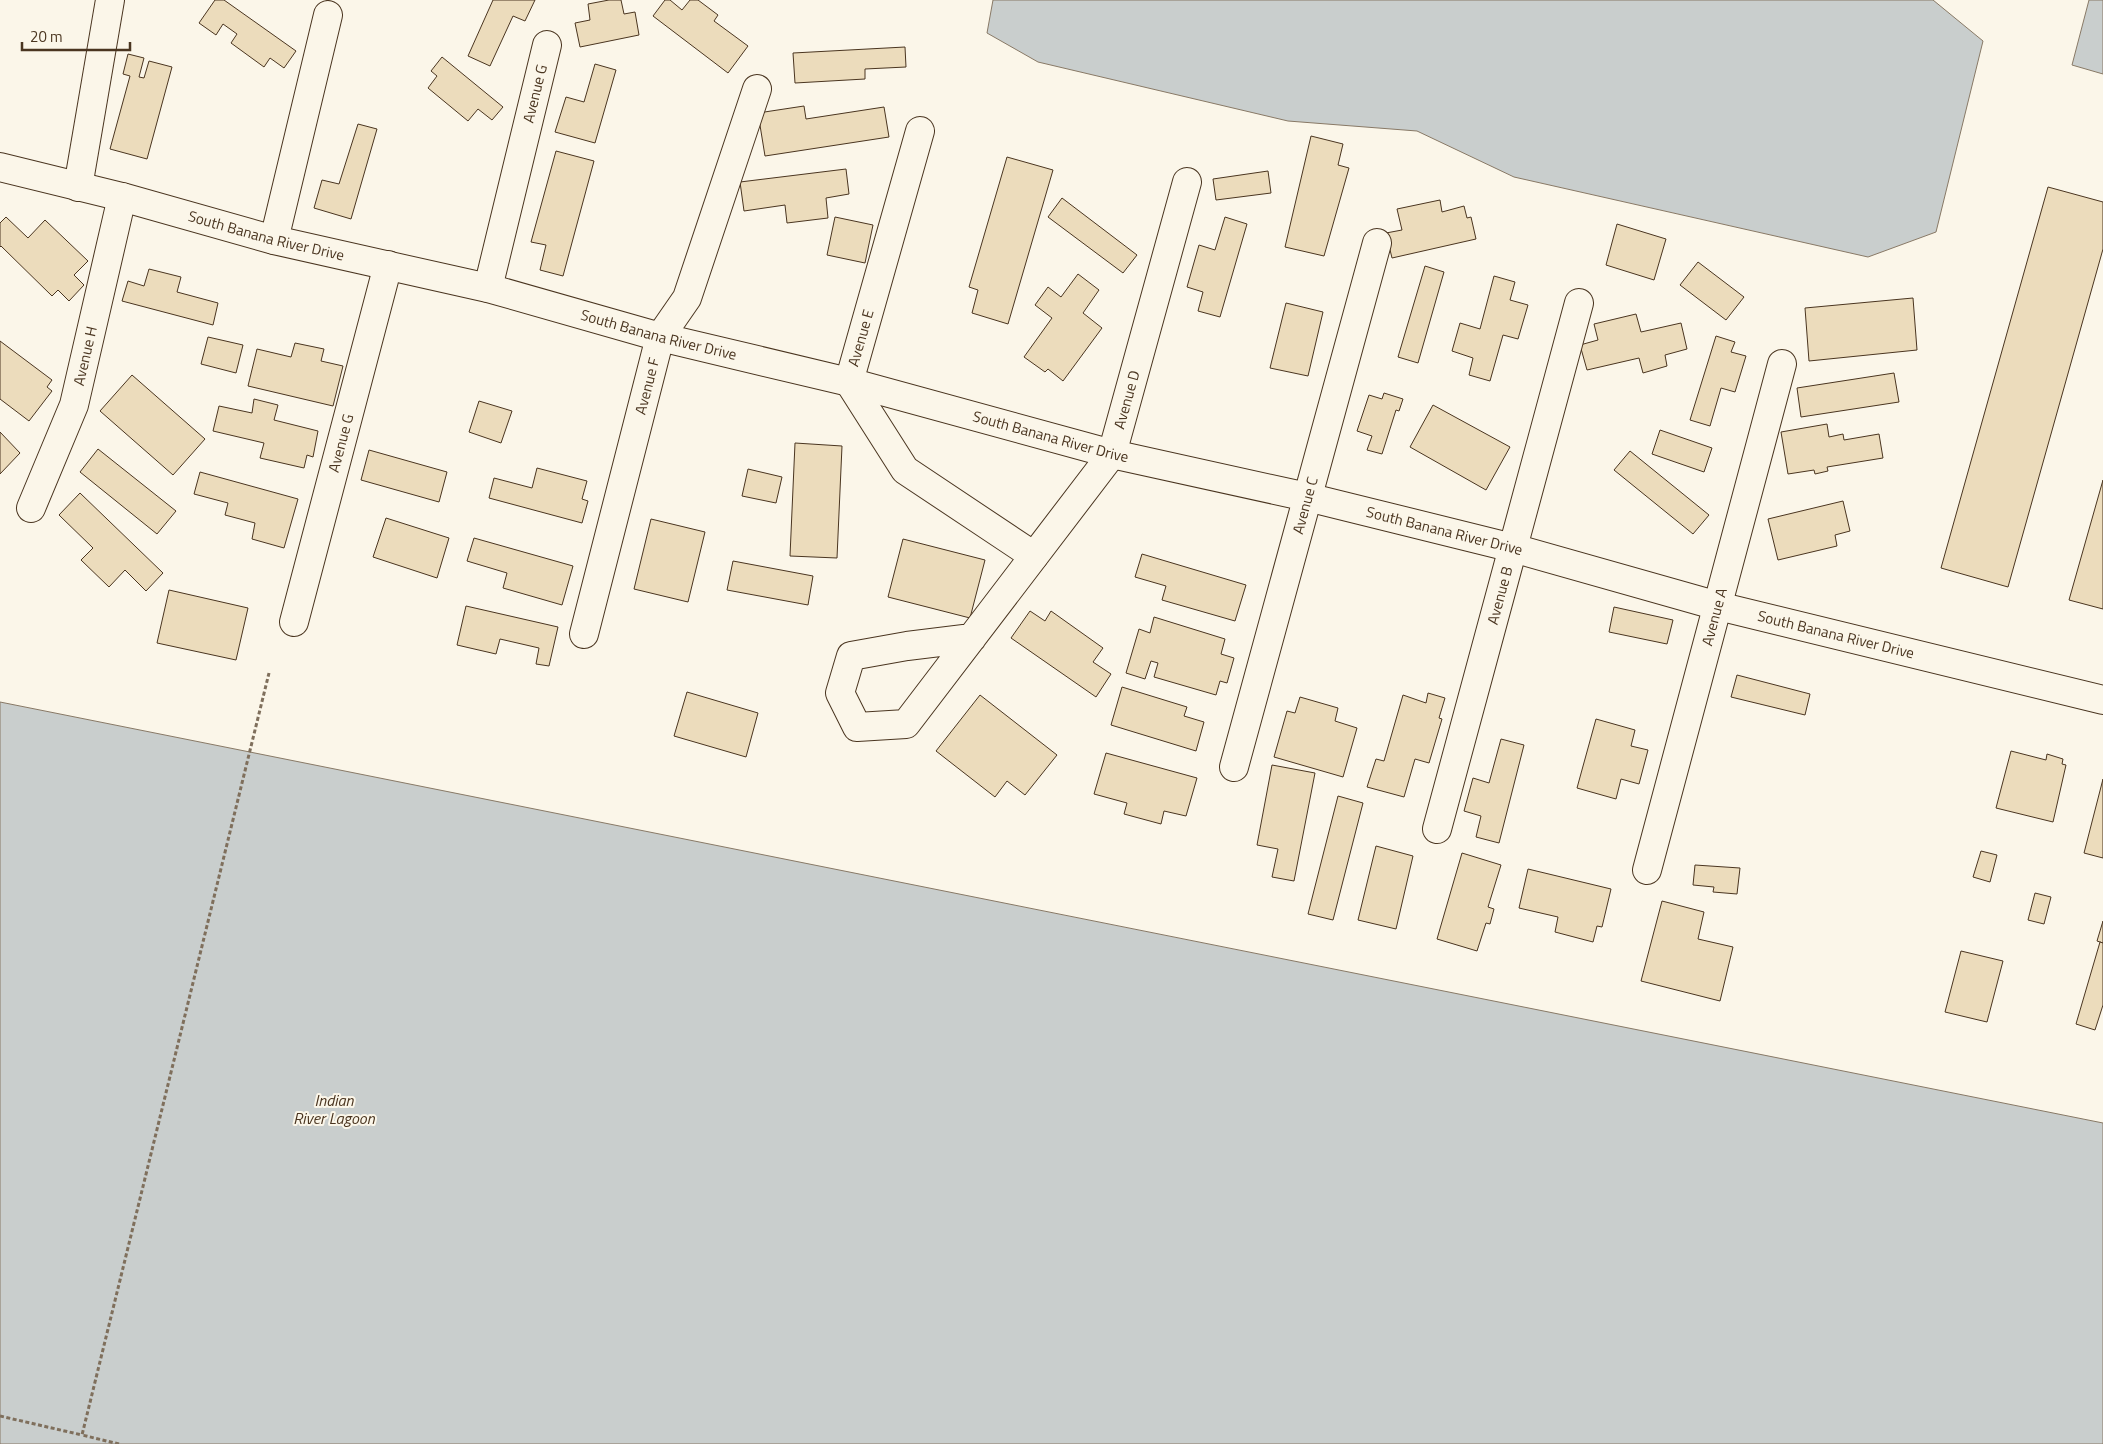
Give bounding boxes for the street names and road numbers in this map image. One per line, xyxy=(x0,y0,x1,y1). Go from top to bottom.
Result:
street label: Avenue G xyxy=(517,62,553,125)
street label: South Banana River Drive xyxy=(186,204,347,266)
street label: South Banana River Drive xyxy=(578,303,739,366)
street label: Avenue E xyxy=(841,307,880,369)
street label: Avenue H xyxy=(67,324,103,388)
street label: Avenue F xyxy=(629,355,665,417)
street label: Avenue D xyxy=(1107,368,1146,432)
street label: South Banana River Drive xyxy=(970,404,1131,468)
street label: Avenue G xyxy=(322,411,359,475)
street label: Avenue C xyxy=(1286,474,1324,537)
street label: South Banana River Drive xyxy=(1364,500,1526,561)
street label: Avenue B xyxy=(1481,564,1518,627)
street label: Avenue A xyxy=(1695,585,1733,648)
street label: South Banana River Drive xyxy=(1755,604,1917,664)

